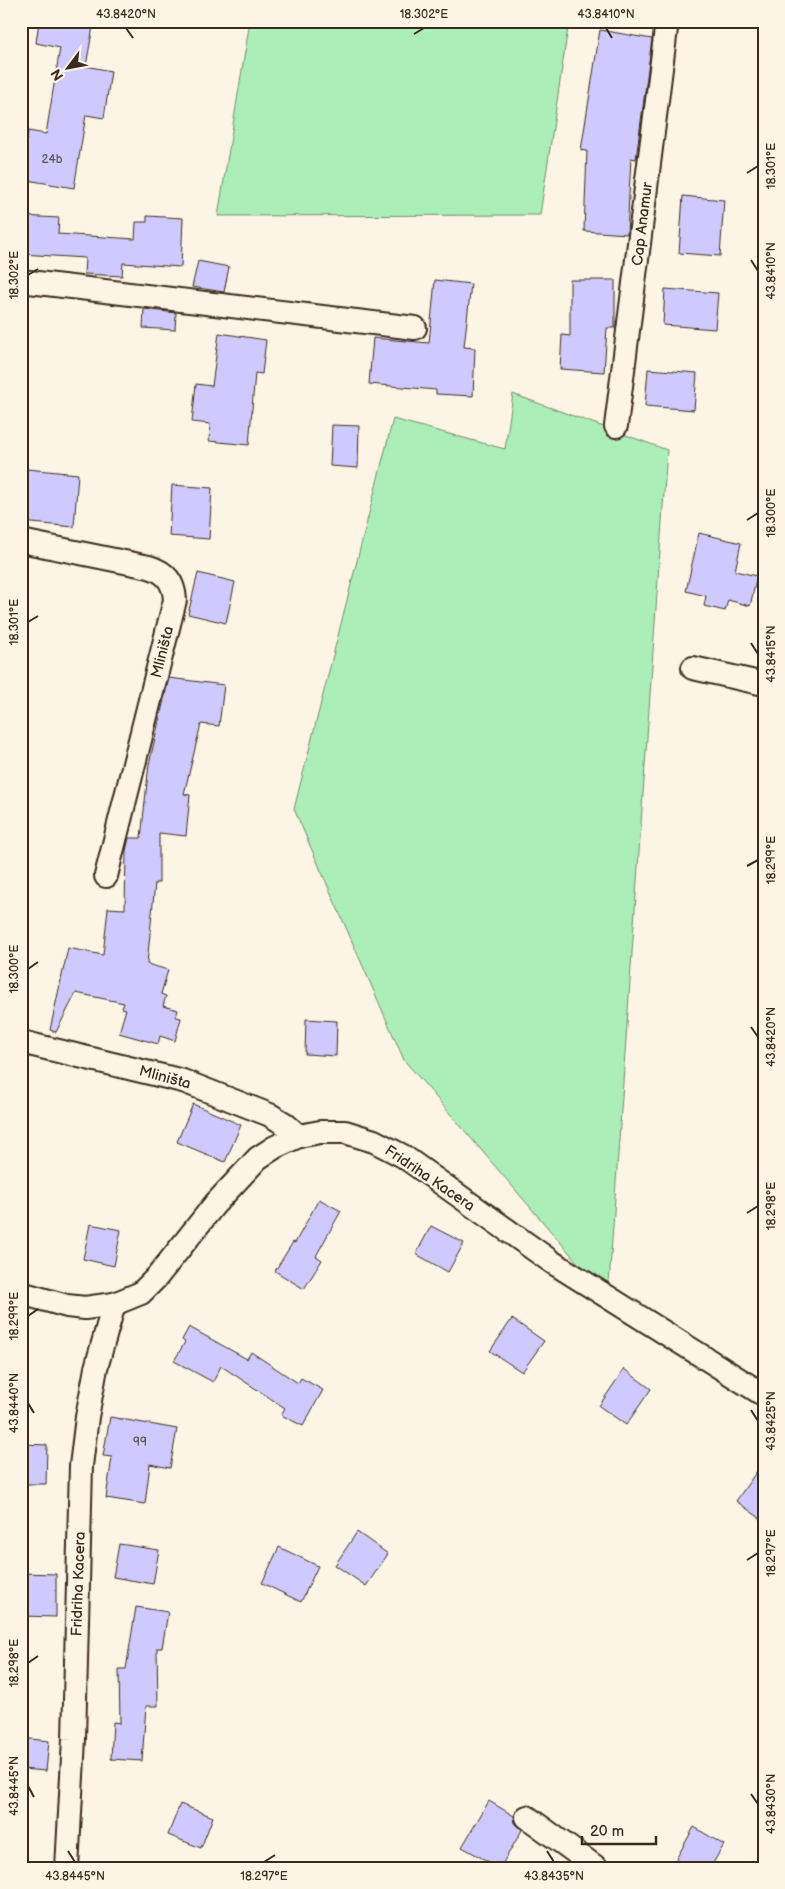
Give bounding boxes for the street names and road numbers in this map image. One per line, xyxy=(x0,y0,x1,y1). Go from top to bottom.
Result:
street label: Cap Anamur xyxy=(628,181,657,267)
street label: Mliništa xyxy=(147,624,178,680)
street label: Mliništa xyxy=(137,1061,193,1093)
street label: Fridriha Kacera xyxy=(381,1141,478,1216)
street label: Fridriha Kacera xyxy=(67,1531,90,1637)

